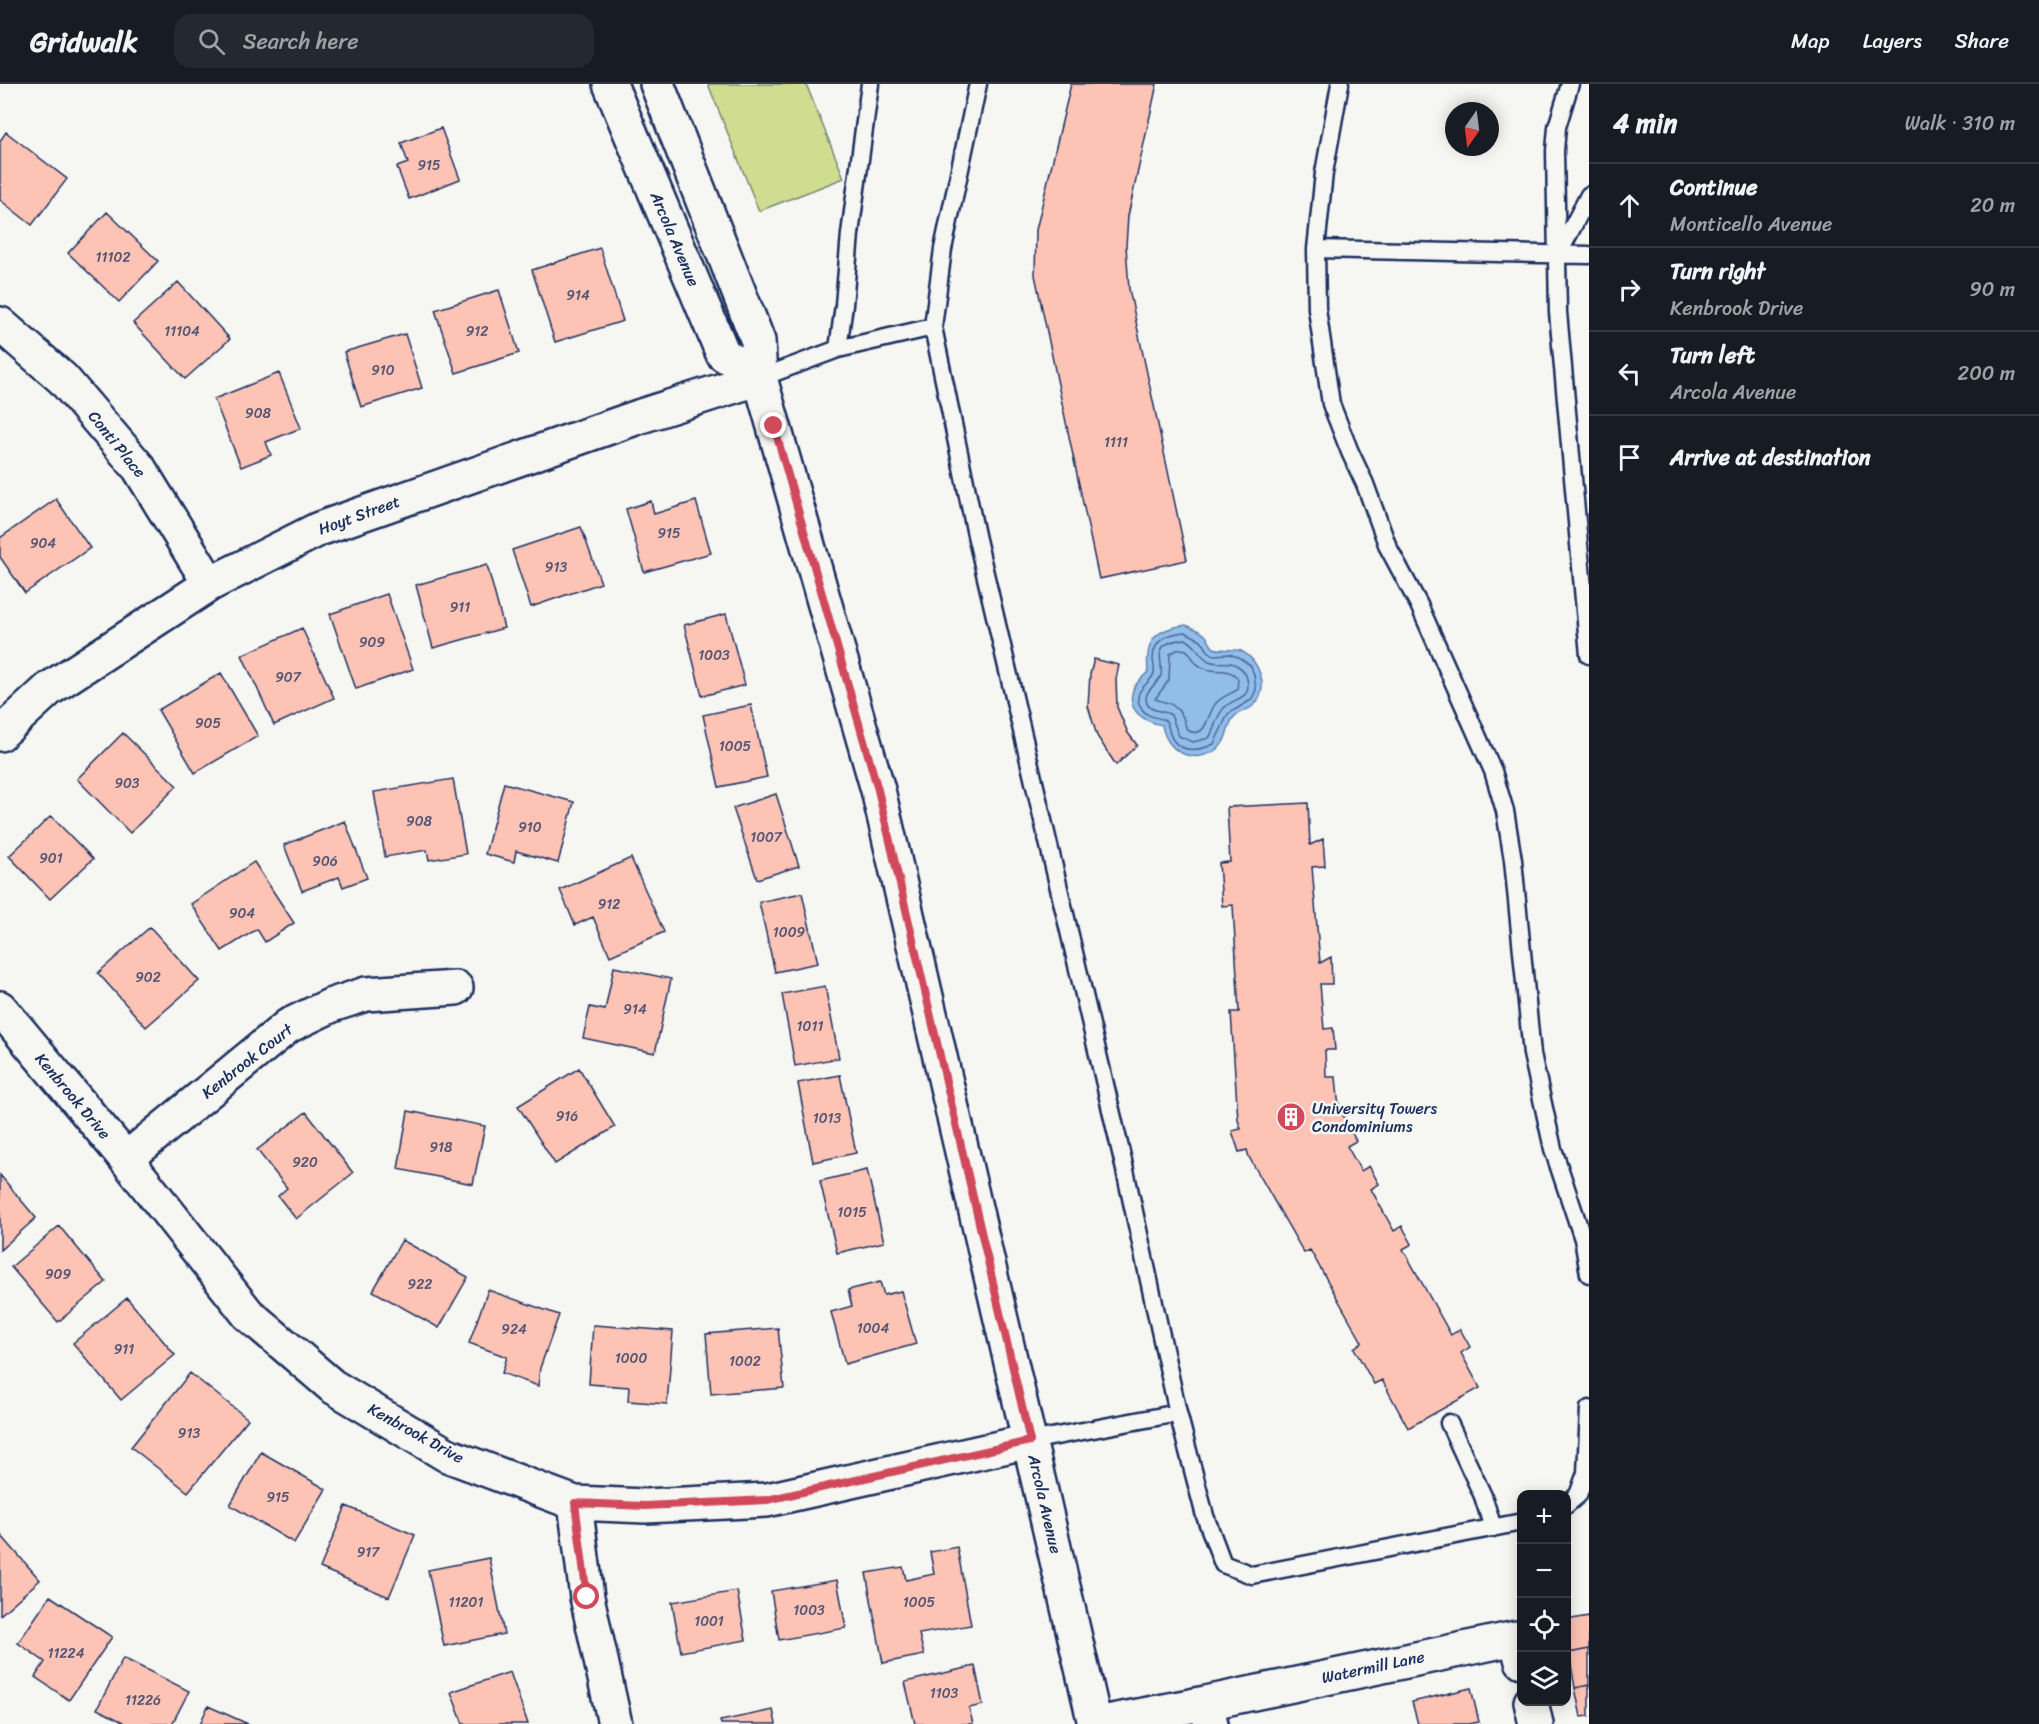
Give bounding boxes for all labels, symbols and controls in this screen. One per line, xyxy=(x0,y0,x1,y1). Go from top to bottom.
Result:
search box xyxy=(174,14,594,68)
text: Gridwalk xyxy=(30,17,138,66)
text: Search here xyxy=(243,22,359,61)
text: Map xyxy=(1791,22,1830,60)
text: Layers xyxy=(1863,22,1922,60)
text: Share xyxy=(1955,22,2009,60)
icon: search xyxy=(195,25,228,58)
text: 4 min xyxy=(1613,100,1677,146)
north arrow xyxy=(1445,102,1499,156)
text: Walk · 310 m xyxy=(1905,106,2015,141)
house number: 915 xyxy=(417,153,441,178)
text: Continue xyxy=(1670,168,1758,207)
street label: Arcola Avenue xyxy=(642,186,708,291)
text: 20 m xyxy=(1970,188,2015,223)
icon: ahead xyxy=(1613,189,1646,222)
text: Monticello Avenue xyxy=(1670,207,1832,242)
house number: 11102 xyxy=(96,245,130,270)
text: Turn right xyxy=(1670,252,1765,291)
text: 90 m xyxy=(1970,272,2015,307)
icon: right xyxy=(1613,273,1646,306)
house number: 914 xyxy=(566,283,590,308)
text: Kenbrook Drive xyxy=(1670,291,1803,326)
house number: 11104 xyxy=(164,319,200,344)
house number: 912 xyxy=(466,319,488,344)
text: Turn left xyxy=(1670,336,1755,375)
text: 200 m xyxy=(1958,356,2015,391)
icon: left xyxy=(1613,357,1646,390)
house number: 910 xyxy=(371,358,395,383)
text: Arcola Avenue xyxy=(1670,375,1796,410)
house number: 908 xyxy=(245,401,271,426)
street label: Conti Place xyxy=(80,404,154,484)
route end xyxy=(760,412,786,438)
house number: 1111 xyxy=(1104,430,1128,455)
text: Arrive at destination xyxy=(1670,438,1871,477)
icon: arrive xyxy=(1613,441,1646,474)
street label: Hoyt Street xyxy=(314,487,404,543)
house number: 915 xyxy=(657,521,681,546)
house number: 904 xyxy=(30,531,56,556)
house number: 913 xyxy=(545,555,567,580)
house number: 911 xyxy=(450,595,470,620)
house number: 909 xyxy=(359,630,385,655)
house number: 1003 xyxy=(698,643,730,668)
house number: 907 xyxy=(275,665,302,690)
house number: 905 xyxy=(195,711,221,736)
house number: 1005 xyxy=(719,734,752,759)
house number: 903 xyxy=(114,771,140,796)
house number: 908 xyxy=(406,809,432,834)
house number: 910 xyxy=(518,815,542,840)
house number: 1007 xyxy=(750,825,783,850)
house number: 901 xyxy=(39,846,63,871)
house number: 906 xyxy=(312,849,338,874)
house number: 912 xyxy=(598,892,620,917)
house number: 904 xyxy=(229,901,255,926)
house number: 1009 xyxy=(773,920,806,945)
house number: 902 xyxy=(135,965,161,990)
house number: 914 xyxy=(623,997,647,1022)
house number: 1011 xyxy=(797,1014,823,1039)
street label: Kenbrook Court xyxy=(195,1015,300,1106)
street label: Kenbrook Drive xyxy=(28,1046,118,1146)
place label: University Towers Condominiums xyxy=(1312,1094,1437,1141)
building icon: University Towers Condominiums xyxy=(1275,1101,1307,1133)
house number: 916 xyxy=(556,1104,578,1129)
house number: 1013 xyxy=(813,1106,842,1131)
house number: 918 xyxy=(429,1135,453,1160)
house number: 920 xyxy=(292,1150,318,1175)
house number: 1015 xyxy=(837,1200,867,1225)
house number: 909 xyxy=(45,1262,71,1287)
house number: 922 xyxy=(408,1272,432,1297)
house number: 1004 xyxy=(857,1316,889,1341)
house number: 924 xyxy=(501,1317,527,1342)
house number: 911 xyxy=(114,1337,134,1362)
house number: 1000 xyxy=(615,1346,647,1371)
house number: 1002 xyxy=(729,1349,761,1374)
street label: Kenbrook Drive xyxy=(362,1394,470,1472)
house number: 913 xyxy=(178,1421,200,1446)
street label: Arcola Avenue xyxy=(1019,1451,1070,1556)
house number: 915 xyxy=(266,1485,290,1510)
map controls xyxy=(1517,1490,1571,1706)
button: + xyxy=(1517,1490,1571,1544)
house number: 917 xyxy=(357,1540,380,1565)
button: − xyxy=(1517,1544,1571,1598)
route start xyxy=(573,1583,599,1609)
house number: 11201 xyxy=(449,1590,483,1615)
house number: 1005 xyxy=(903,1590,936,1615)
house number: 1003 xyxy=(793,1598,825,1623)
button: locate xyxy=(1517,1598,1571,1652)
house number: 1001 xyxy=(694,1609,724,1634)
house number: 11224 xyxy=(48,1641,85,1666)
street label: Watermill Lane xyxy=(1319,1642,1427,1692)
button: layers xyxy=(1517,1652,1571,1706)
house number: 1103 xyxy=(930,1681,959,1706)
house number: 11226 xyxy=(125,1688,161,1713)

